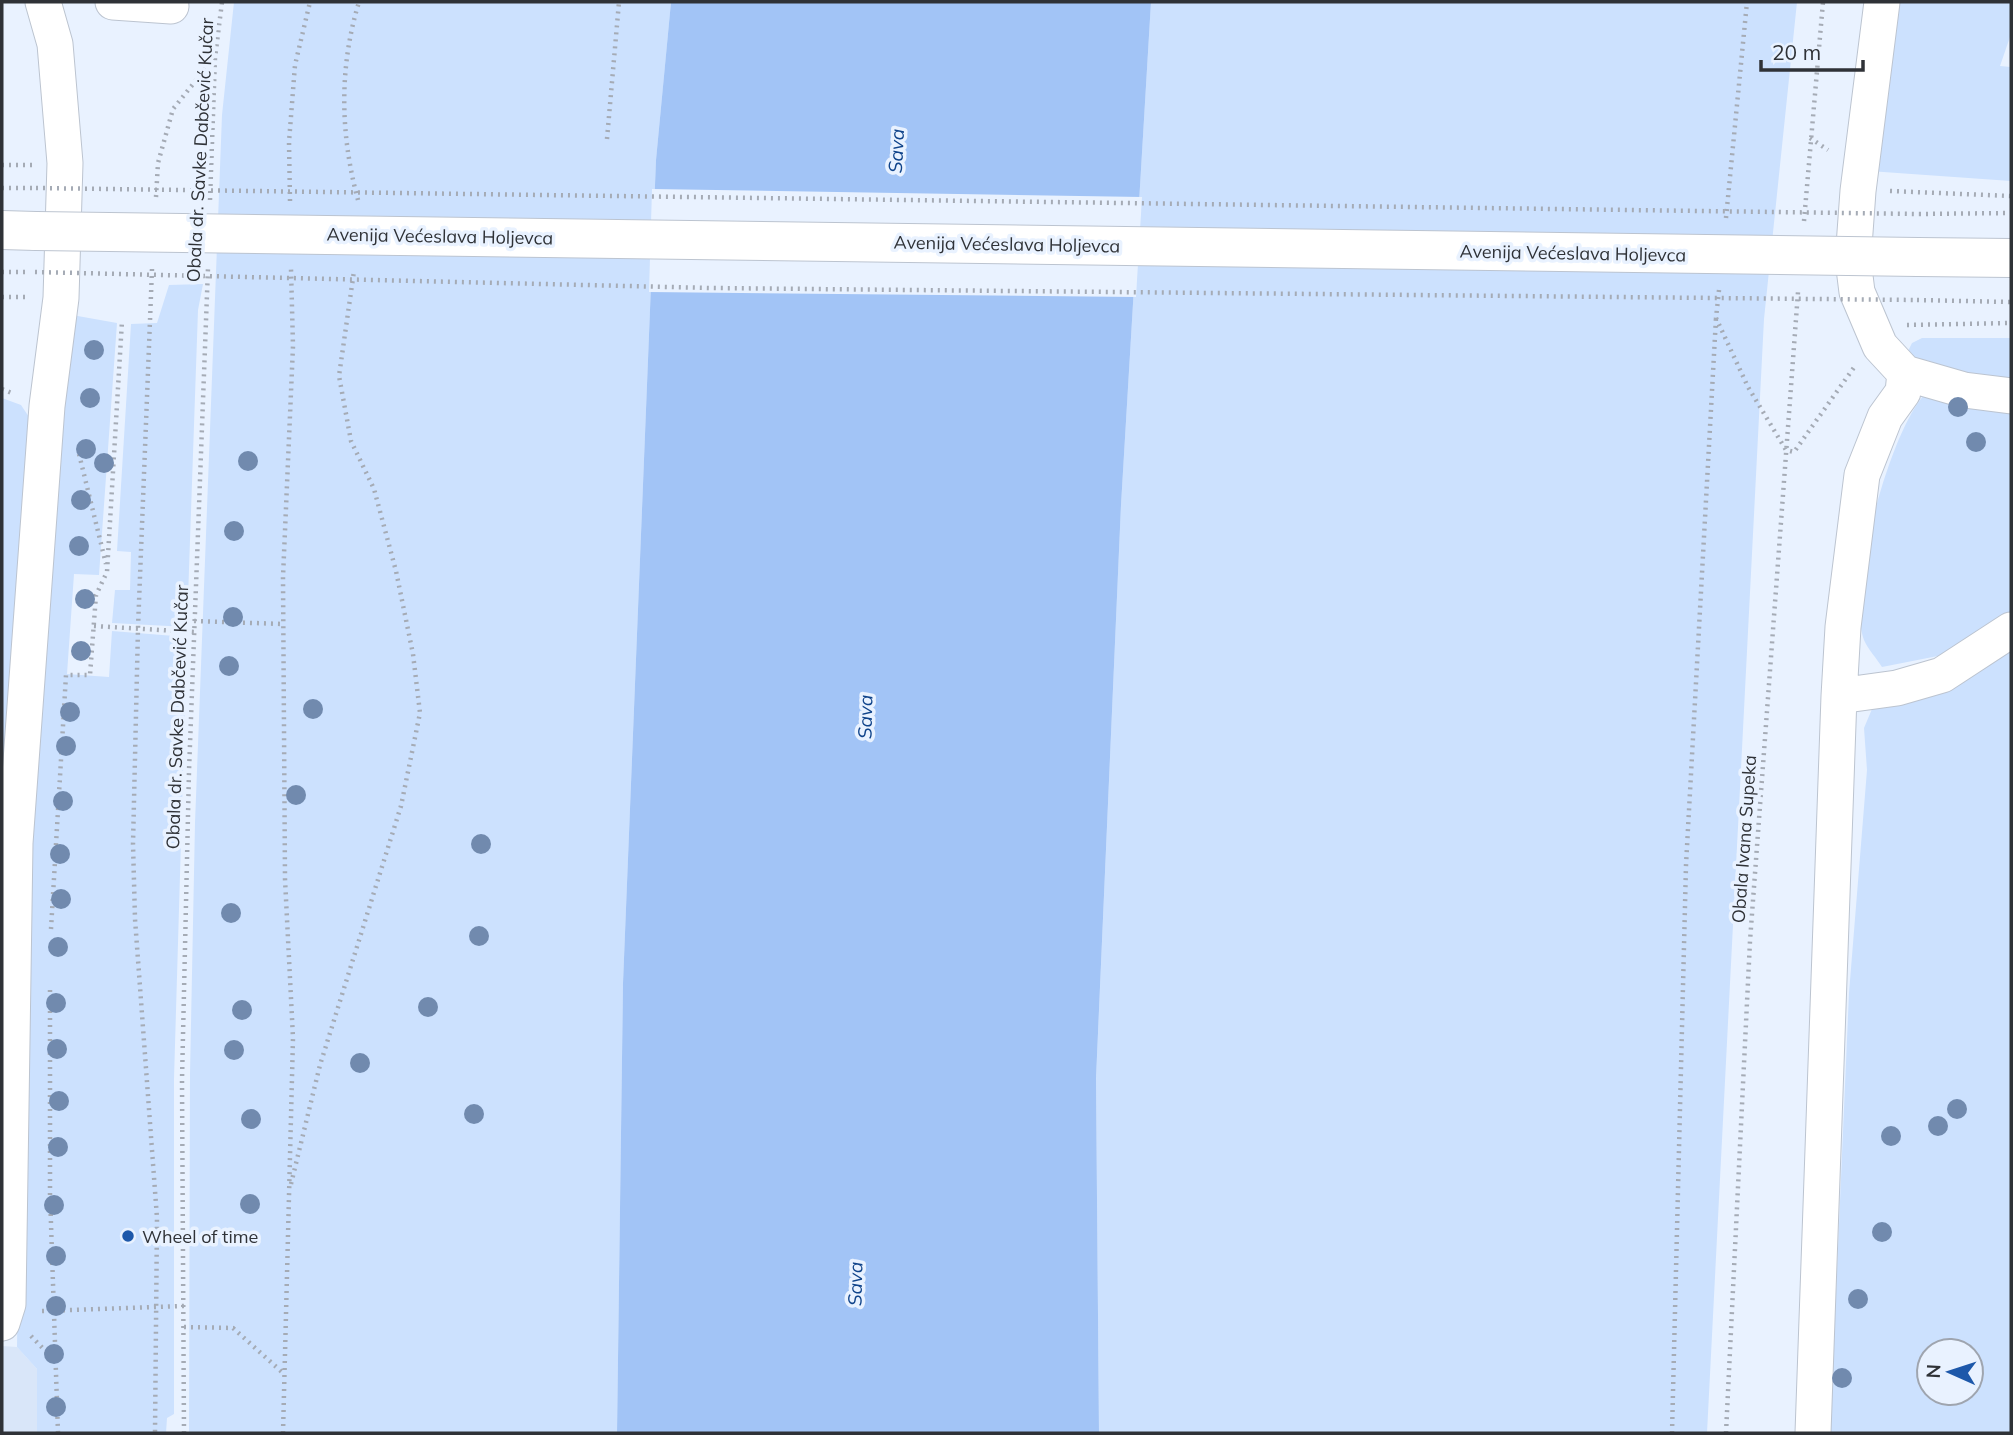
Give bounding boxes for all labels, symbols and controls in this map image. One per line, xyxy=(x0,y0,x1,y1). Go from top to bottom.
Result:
street label: Obala dr. Savke Dabčević Kučar xyxy=(182,17,218,283)
scale bar xyxy=(1761,28,1862,72)
text: 20 m xyxy=(1772,39,1821,65)
water label: Sava xyxy=(883,128,909,174)
street label: Avenija Većeslava Holjevca xyxy=(327,223,553,249)
street label: Avenija Većeslava Holjevca xyxy=(894,231,1120,257)
street label: Avenija Većeslava Holjevca xyxy=(1460,240,1686,266)
street label: Obala dr. Savke Dabčević Kučar xyxy=(161,584,193,850)
water label: Sava xyxy=(853,695,877,739)
street label: Obala Ivana Supeka xyxy=(1727,754,1761,924)
place label: Wheel of time xyxy=(142,1225,258,1248)
marker: Wheel of time xyxy=(120,1228,136,1244)
water label: Sava xyxy=(843,1262,867,1306)
north arrow xyxy=(1915,1337,1985,1407)
text: N xyxy=(1921,1363,1945,1379)

